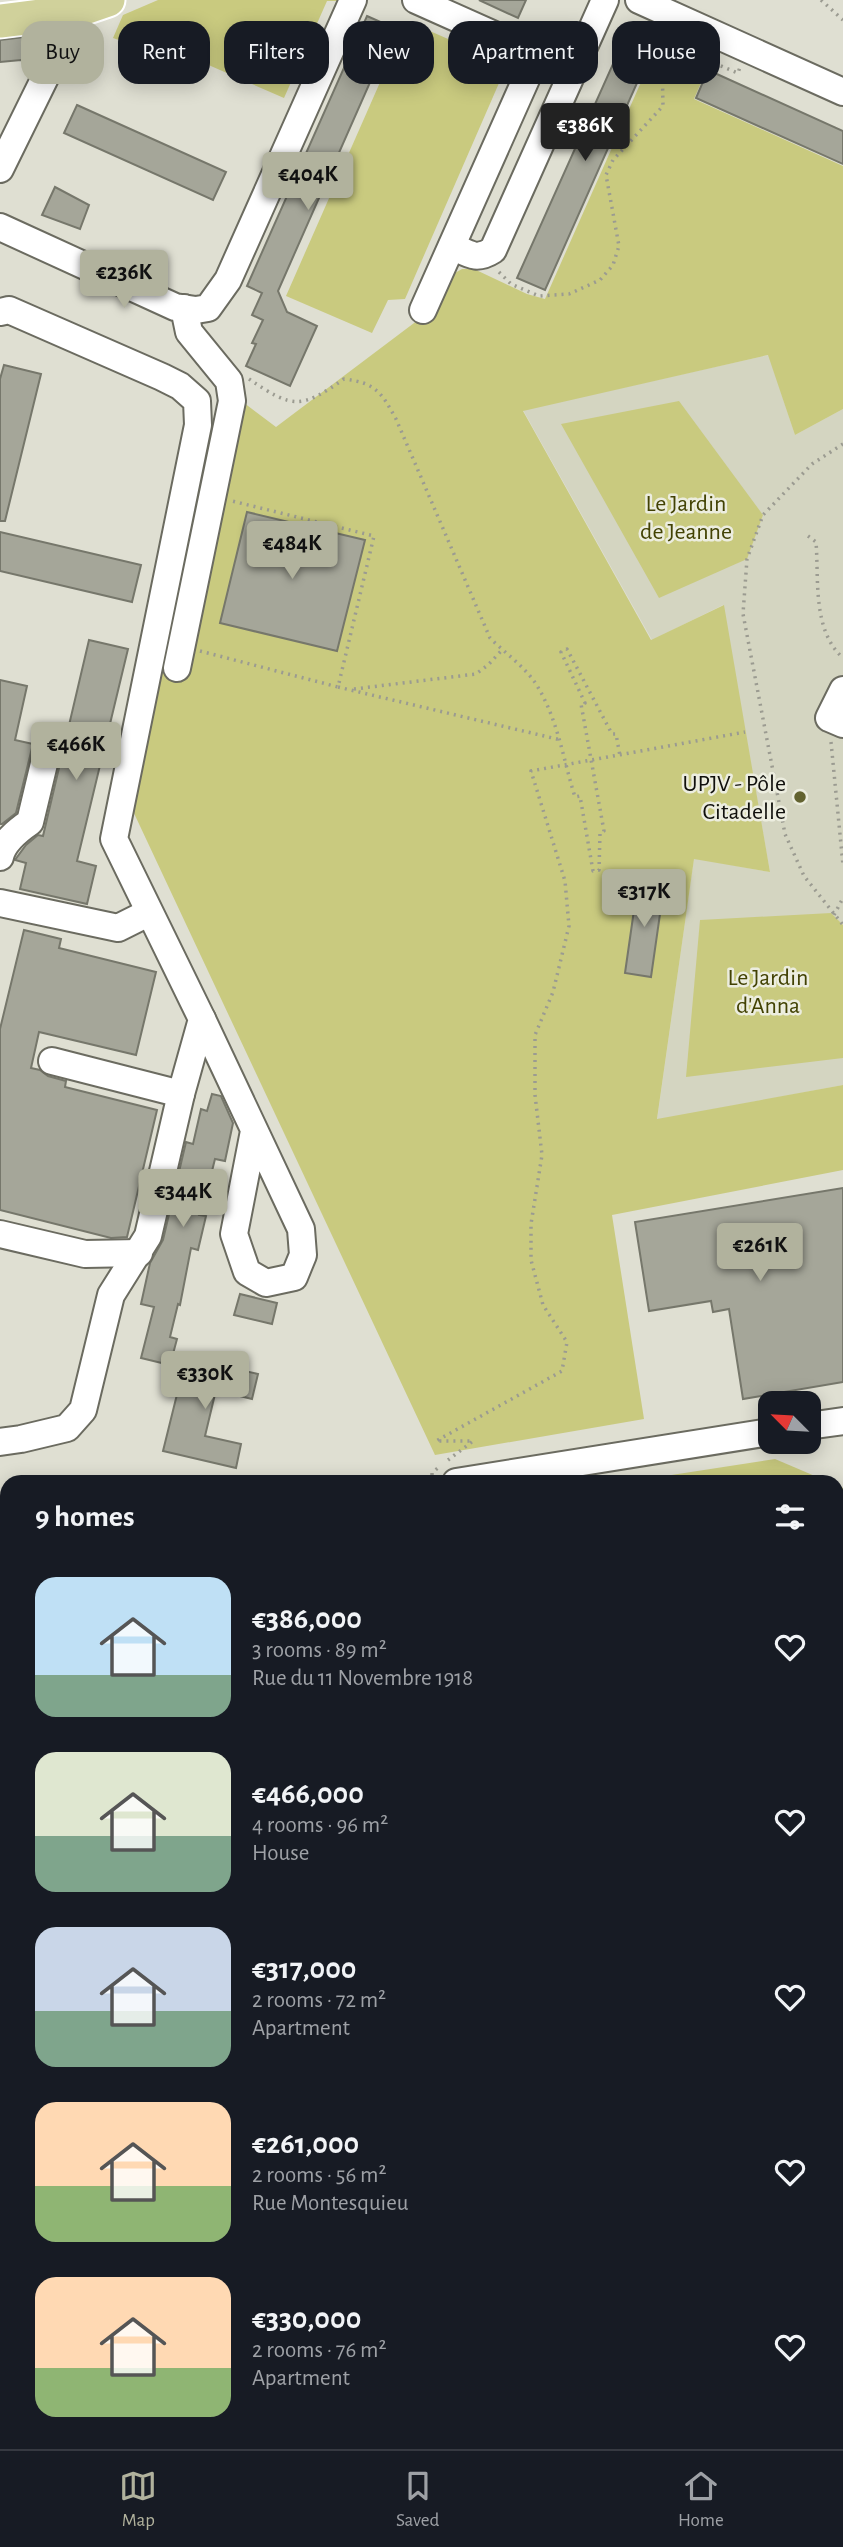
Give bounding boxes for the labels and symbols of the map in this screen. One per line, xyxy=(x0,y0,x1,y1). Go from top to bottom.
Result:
pin: €386K xyxy=(536,104,634,163)
pin: €404K xyxy=(259,152,357,212)
pin: €236K xyxy=(75,250,173,310)
park label: Le Jardin de Jeanne xyxy=(640,492,732,544)
pin: €484K xyxy=(243,522,341,581)
pin: €466K xyxy=(27,722,125,782)
place label: UPJV - Pôle Citadelle xyxy=(682,772,786,824)
marker: UPJV - Pôle Citadelle xyxy=(792,789,808,805)
pin: €317K xyxy=(595,870,693,929)
park label: Le Jardin d'Anna xyxy=(728,966,808,1018)
pin: €344K xyxy=(134,1170,232,1229)
pin: €261K xyxy=(711,1224,809,1283)
pin: €330K xyxy=(156,1352,254,1411)
north arrow xyxy=(758,1391,821,1454)

